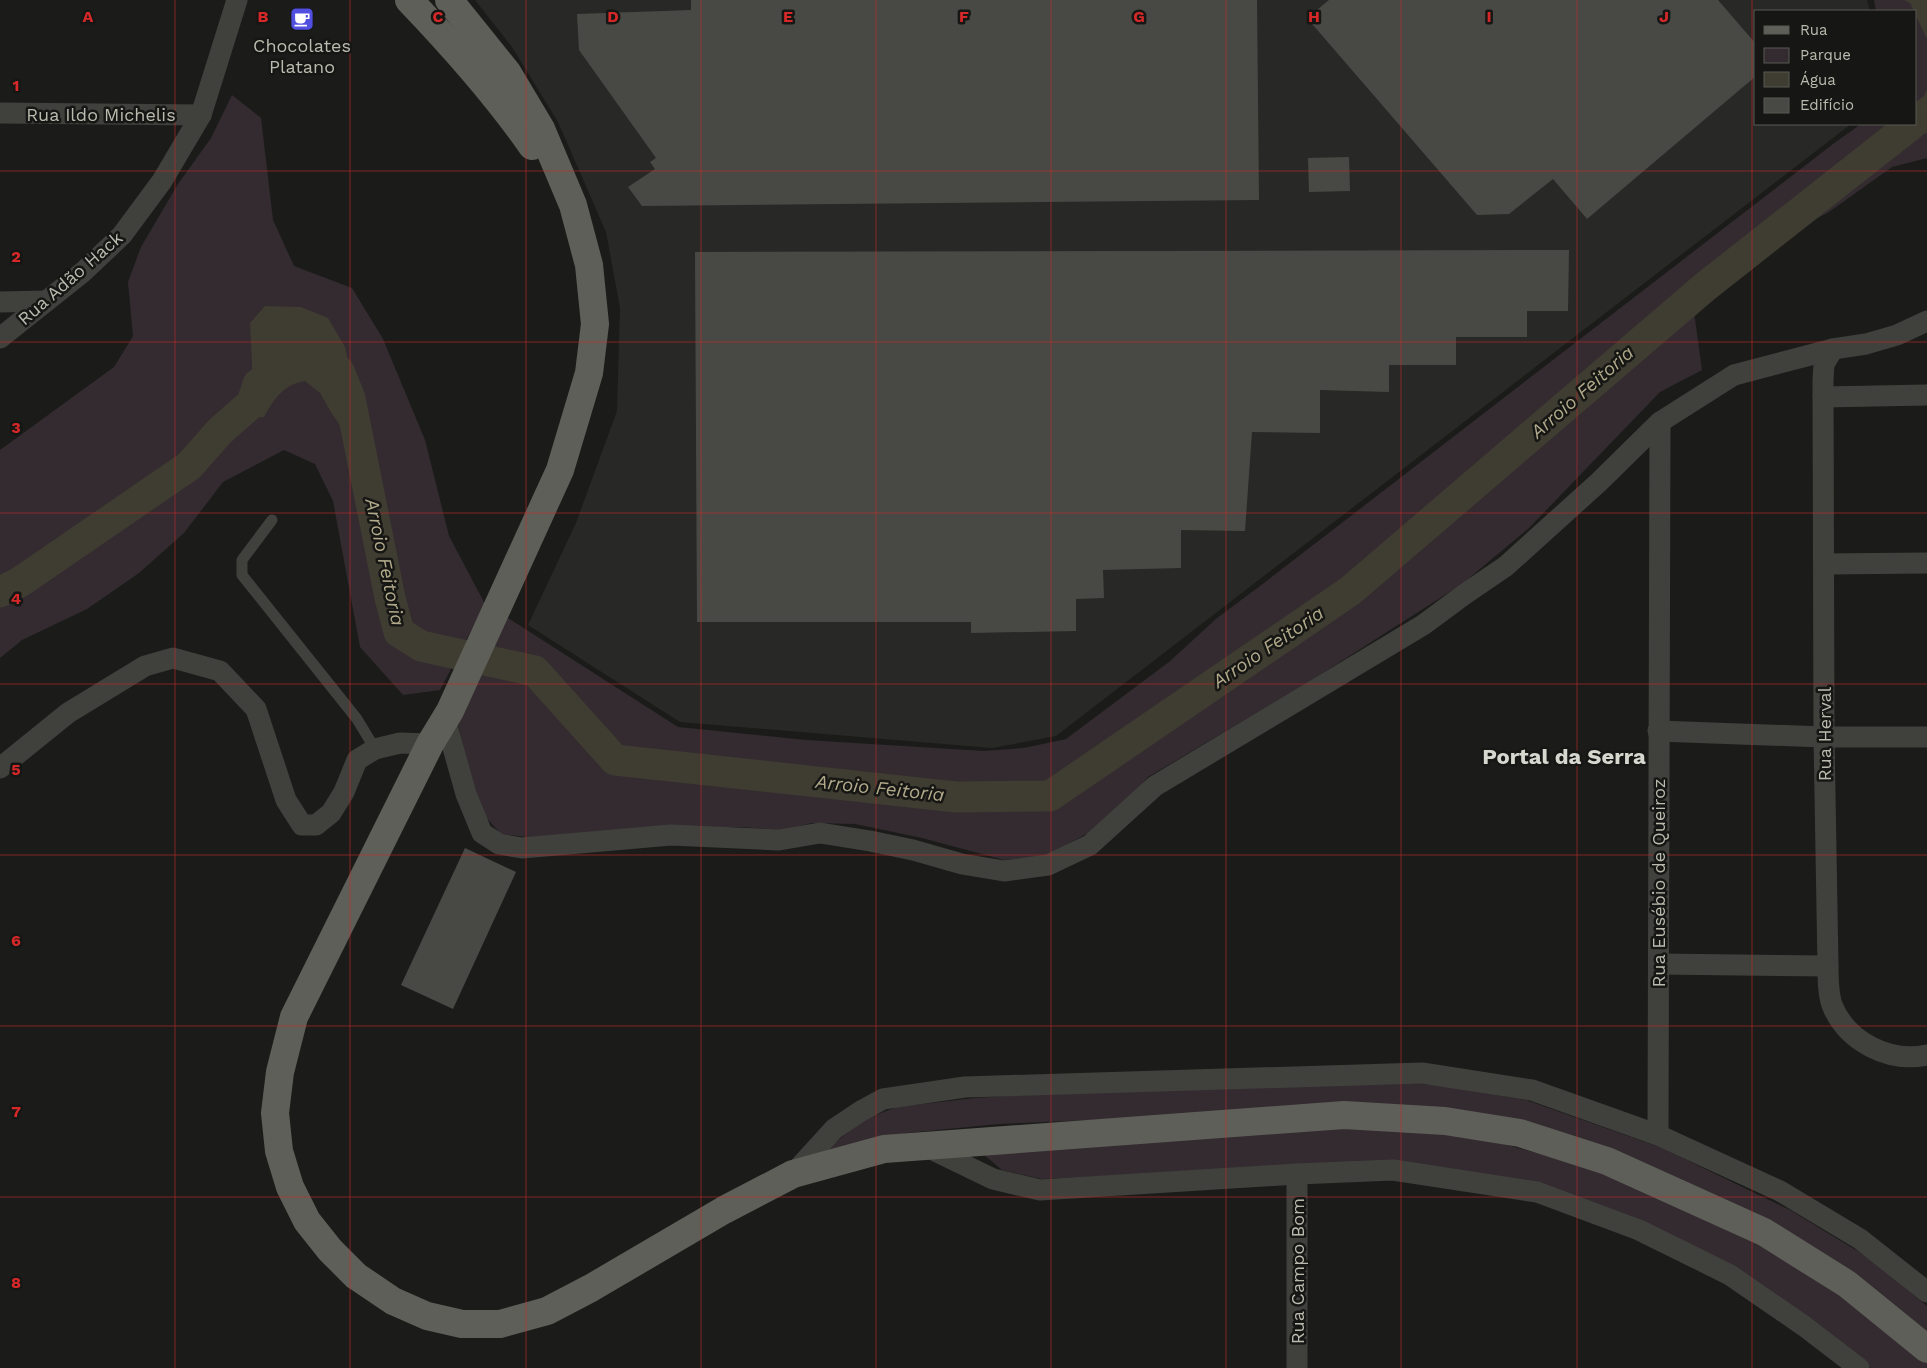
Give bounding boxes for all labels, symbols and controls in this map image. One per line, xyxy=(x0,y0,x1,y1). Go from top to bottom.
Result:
cafe icon: Chocolates Platano xyxy=(289,6,315,32)
text: A xyxy=(83,7,94,26)
text: B xyxy=(258,7,269,26)
text: C xyxy=(433,7,444,26)
text: D xyxy=(607,7,619,26)
text: E xyxy=(783,7,793,26)
text: F xyxy=(959,7,969,26)
text: G xyxy=(1133,7,1145,26)
text: H xyxy=(1308,7,1320,26)
text: I xyxy=(1486,7,1492,26)
text: J xyxy=(1659,7,1669,26)
legend xyxy=(1754,10,1917,125)
text: Rua xyxy=(1800,21,1828,39)
place label: Chocolates Platano xyxy=(253,35,351,77)
text: Parque xyxy=(1800,46,1851,64)
text: Água xyxy=(1800,71,1836,89)
text: 1 xyxy=(13,76,19,95)
text: Edifício xyxy=(1800,96,1854,114)
street label: Rua Ildo Michelis xyxy=(26,104,176,125)
street label: Rua Adão Hack xyxy=(13,227,127,329)
text: 2 xyxy=(11,247,21,266)
water label: Arroio Feitoria xyxy=(1525,341,1639,444)
text: 3 xyxy=(11,418,21,437)
water label: Arroio Feitoria xyxy=(360,495,410,628)
text: 4 xyxy=(11,589,21,608)
water label: Arroio Feitoria xyxy=(1207,601,1328,693)
street label: Rua Herval xyxy=(1814,686,1835,781)
district label: Portal da Serra xyxy=(1482,744,1646,769)
text: 5 xyxy=(11,760,21,779)
water label: Arroio Feitoria xyxy=(813,770,946,806)
street label: Rua Eusébio de Queiroz xyxy=(1648,779,1669,987)
text: 6 xyxy=(11,931,21,950)
text: 7 xyxy=(11,1102,21,1121)
street label: Rua Campo Bom xyxy=(1287,1198,1308,1344)
text: 8 xyxy=(11,1273,21,1292)

